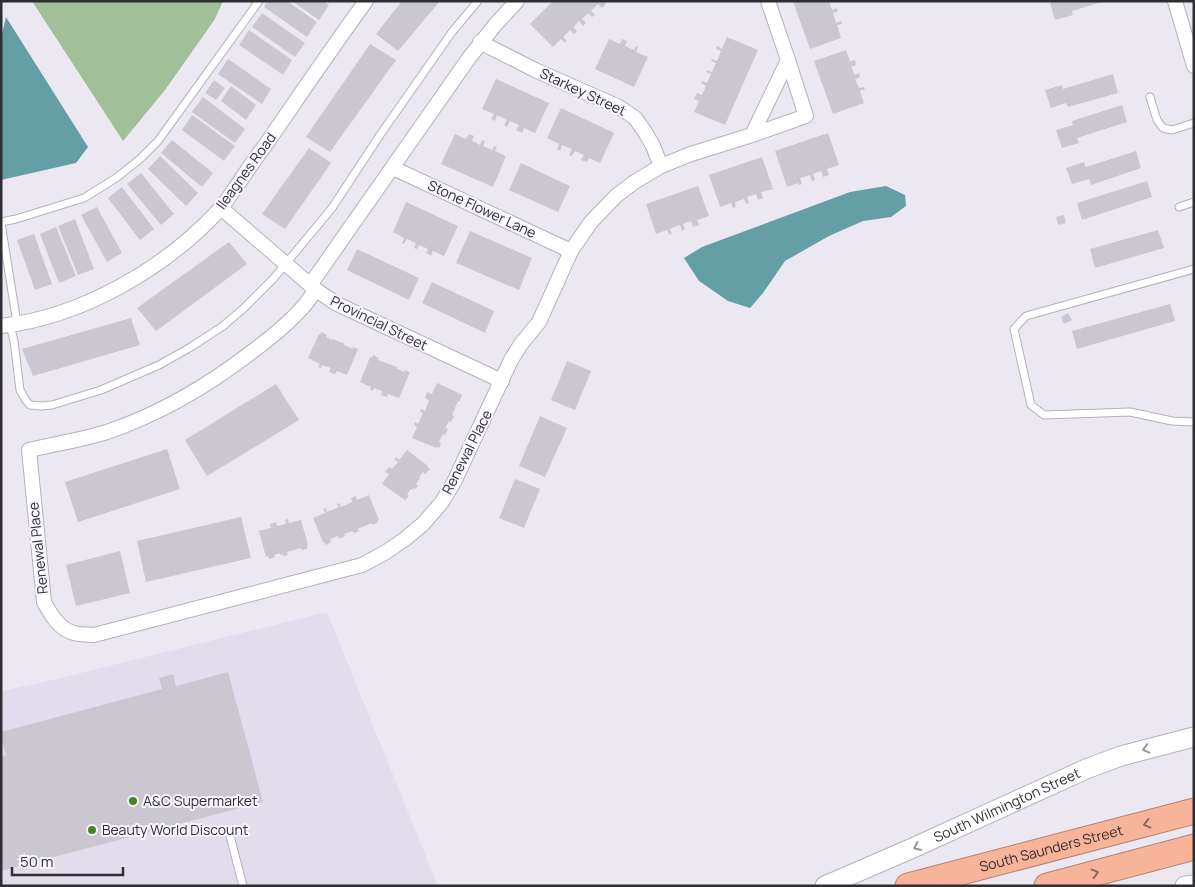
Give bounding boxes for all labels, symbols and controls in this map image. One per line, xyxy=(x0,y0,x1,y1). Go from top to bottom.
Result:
street label: Starkey Street xyxy=(537,63,630,120)
street label: Ileagnes Road xyxy=(211,129,280,213)
street label: Stone Flower Lane xyxy=(425,175,540,242)
street label: Provincial Street xyxy=(328,291,431,354)
street label: Renewal Place xyxy=(437,406,496,497)
street label: Renewal Place xyxy=(23,501,52,595)
one-way arrow xyxy=(1143,743,1151,753)
street label: South Wilmington Street xyxy=(930,763,1083,846)
place label: A&C Supermarket xyxy=(143,791,258,810)
marker: A&C Supermarket xyxy=(127,795,139,807)
one-way arrow xyxy=(1143,818,1151,828)
place label: Beauty World Discount xyxy=(102,820,249,839)
street label: South Saunders Street xyxy=(977,820,1125,876)
marker: Beauty World Discount xyxy=(86,824,98,836)
one-way arrow xyxy=(913,840,922,851)
scale bar xyxy=(12,844,124,876)
text: 50 m xyxy=(20,851,54,872)
one-way arrow xyxy=(1090,869,1098,879)

